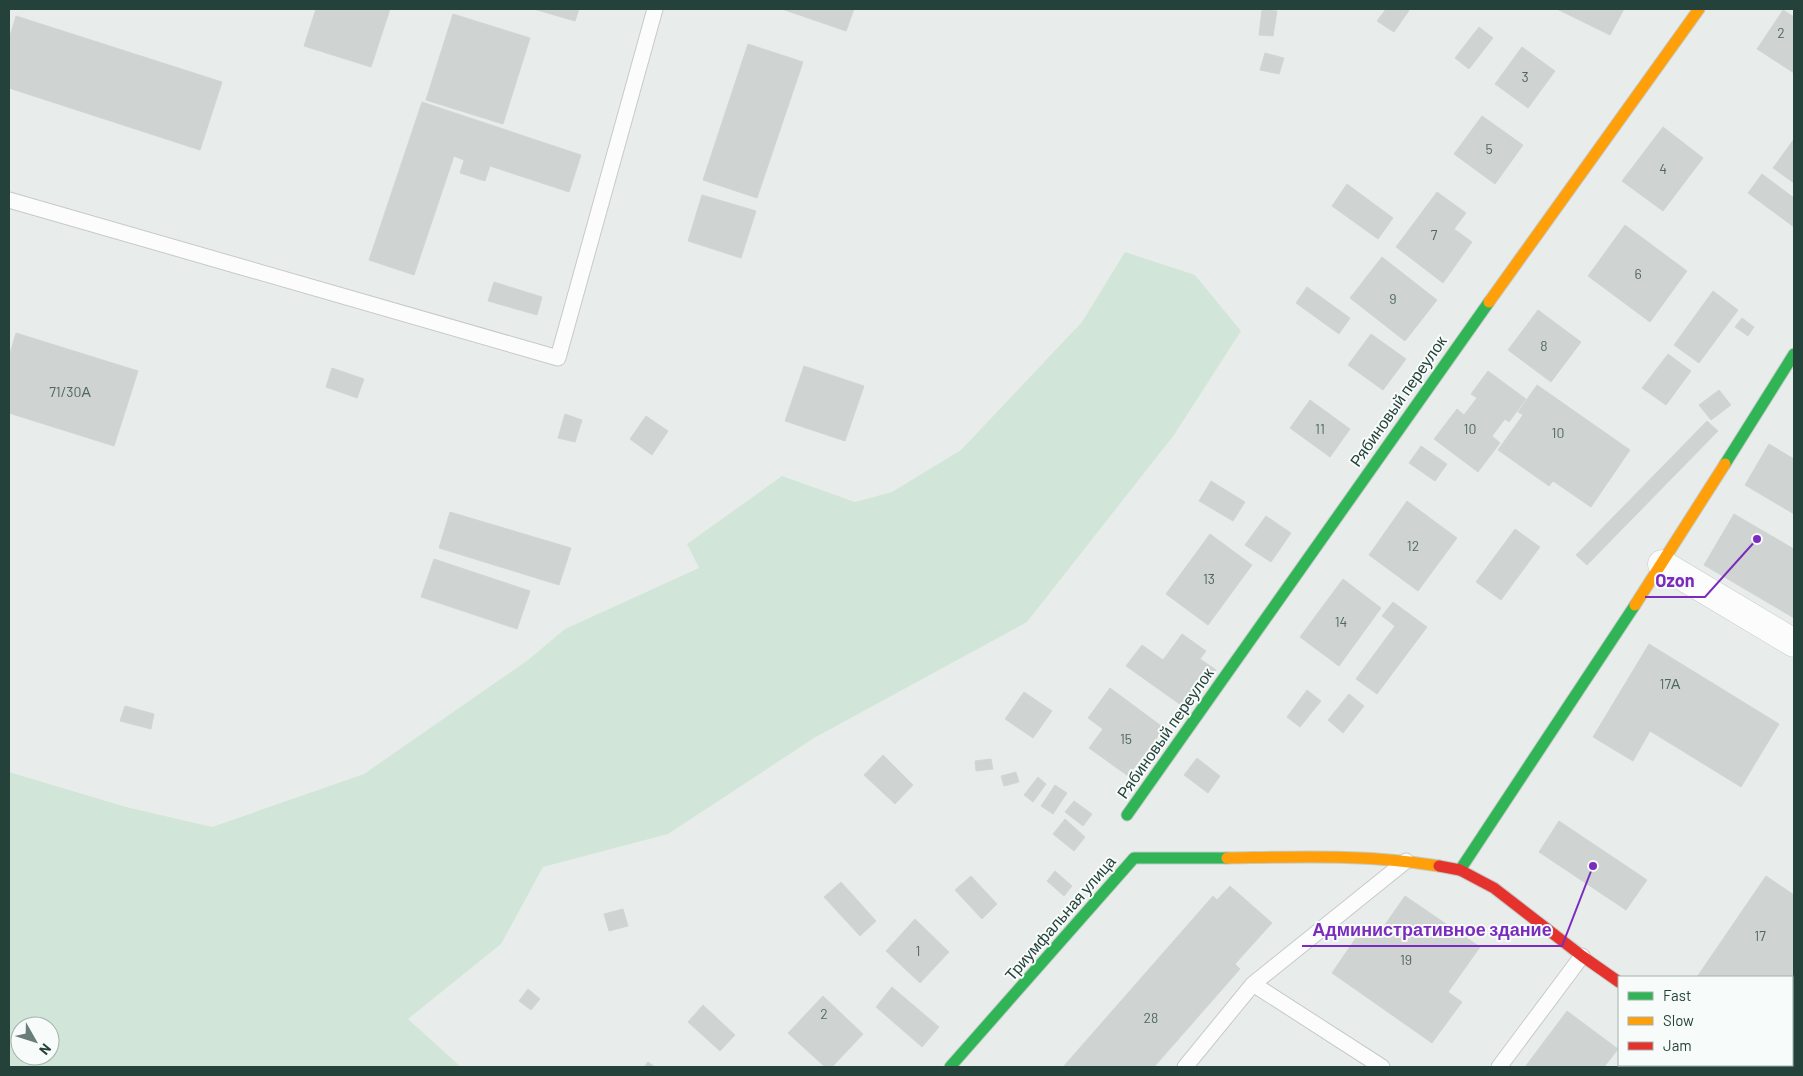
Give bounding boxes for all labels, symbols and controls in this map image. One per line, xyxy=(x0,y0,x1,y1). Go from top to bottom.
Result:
house number: 2 xyxy=(1777,24,1785,41)
house number: 3 xyxy=(1521,68,1529,85)
house number: 5 xyxy=(1485,140,1493,157)
house number: 4 xyxy=(1659,160,1667,177)
house number: 7 xyxy=(1431,226,1438,243)
house number: 6 xyxy=(1634,265,1642,282)
house number: 9 xyxy=(1389,290,1397,307)
street label: Рябиновый переулок xyxy=(1345,331,1450,470)
house number: 8 xyxy=(1540,337,1548,354)
house number: 71/30А xyxy=(49,383,91,400)
house number: 11 xyxy=(1315,420,1325,437)
house number: 10 xyxy=(1464,420,1476,437)
house number: 10 xyxy=(1552,424,1564,441)
house number: 12 xyxy=(1407,537,1419,554)
callout: Ozon xyxy=(1645,564,1705,597)
text: Ozon xyxy=(1655,569,1695,591)
house number: 13 xyxy=(1203,570,1215,587)
house number: 14 xyxy=(1335,613,1347,630)
street label: Рябиновый переулок xyxy=(1112,663,1217,802)
house number: 17А xyxy=(1660,675,1681,692)
house number: 15 xyxy=(1120,730,1132,747)
street label: Триумфальная улица xyxy=(1000,851,1119,984)
callout: Административное здание xyxy=(1302,913,1562,946)
text: Административное здание xyxy=(1312,918,1552,940)
house number: 17 xyxy=(1754,927,1766,944)
house number: 1 xyxy=(916,942,920,959)
house number: 19 xyxy=(1400,951,1412,968)
legend xyxy=(1618,976,1793,1066)
text: Fast xyxy=(1663,986,1691,1004)
house number: 2 xyxy=(820,1005,828,1022)
house number: 28 xyxy=(1144,1009,1158,1026)
text: Slow xyxy=(1663,1011,1694,1029)
north arrow xyxy=(10,1016,60,1066)
text: Jam xyxy=(1663,1036,1692,1054)
text: N xyxy=(36,1041,55,1058)

